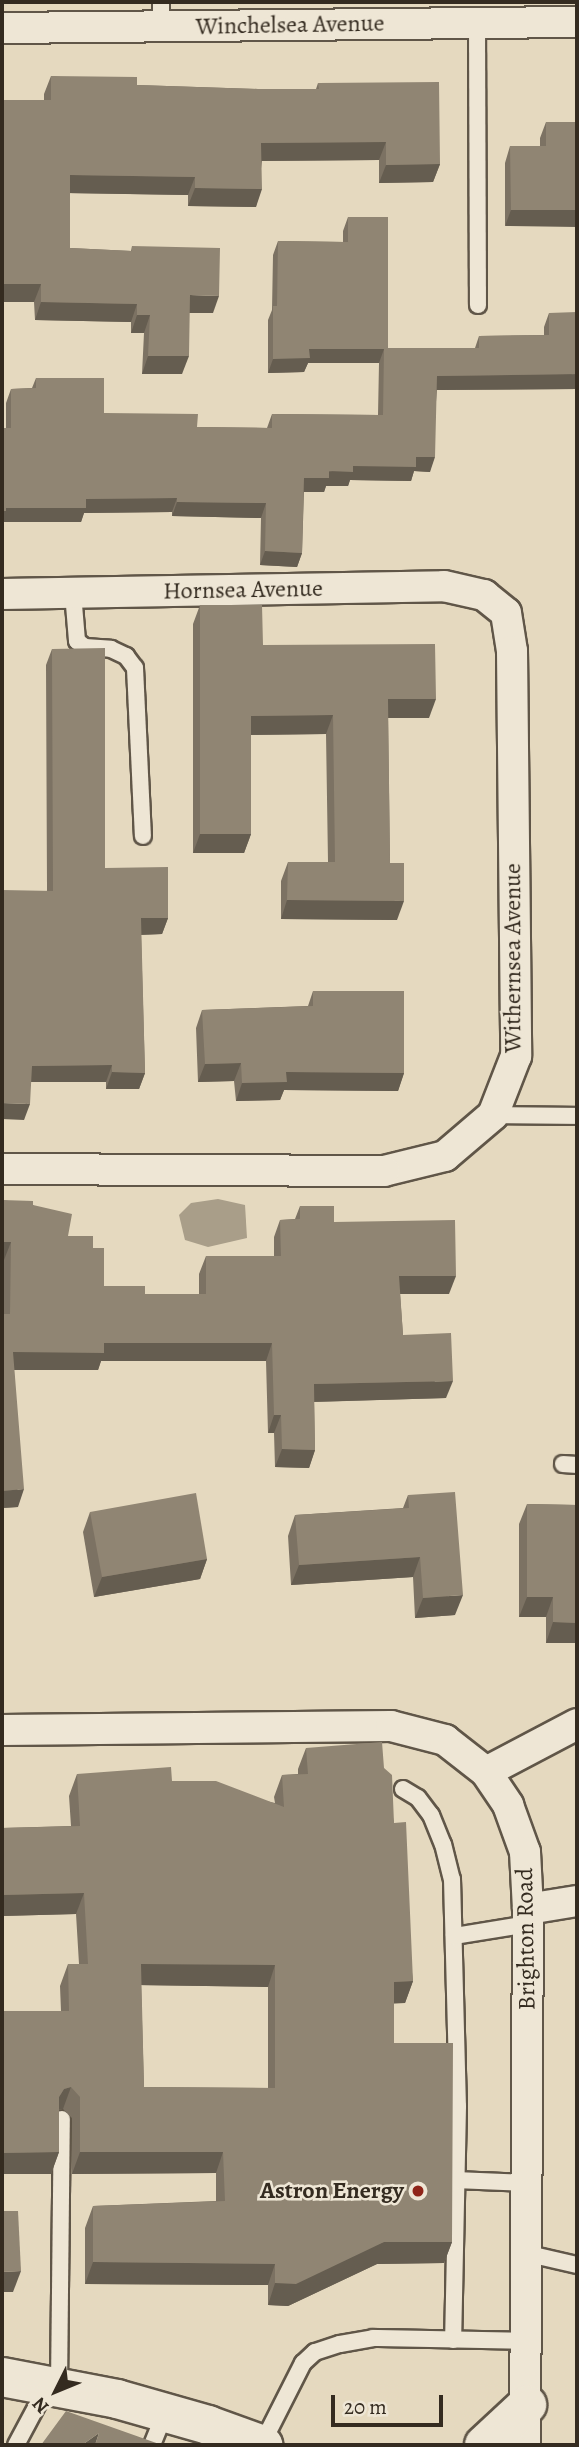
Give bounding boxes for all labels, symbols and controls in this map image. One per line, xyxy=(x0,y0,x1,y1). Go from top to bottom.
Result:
street label: Winchelsea Avenue xyxy=(195,9,385,41)
street label: Hornsea Avenue xyxy=(163,574,323,606)
street label: Withernsea Avenue xyxy=(499,863,527,1053)
street label: Brighton Road xyxy=(510,1867,542,2011)
place label: Astron Energy xyxy=(260,2177,404,2205)
marker: Astron Energy xyxy=(410,2183,426,2199)
north arrow xyxy=(21,2356,91,2426)
scale bar xyxy=(334,2380,446,2424)
text: N xyxy=(26,2391,55,2419)
text: 20 m xyxy=(344,2393,387,2421)

